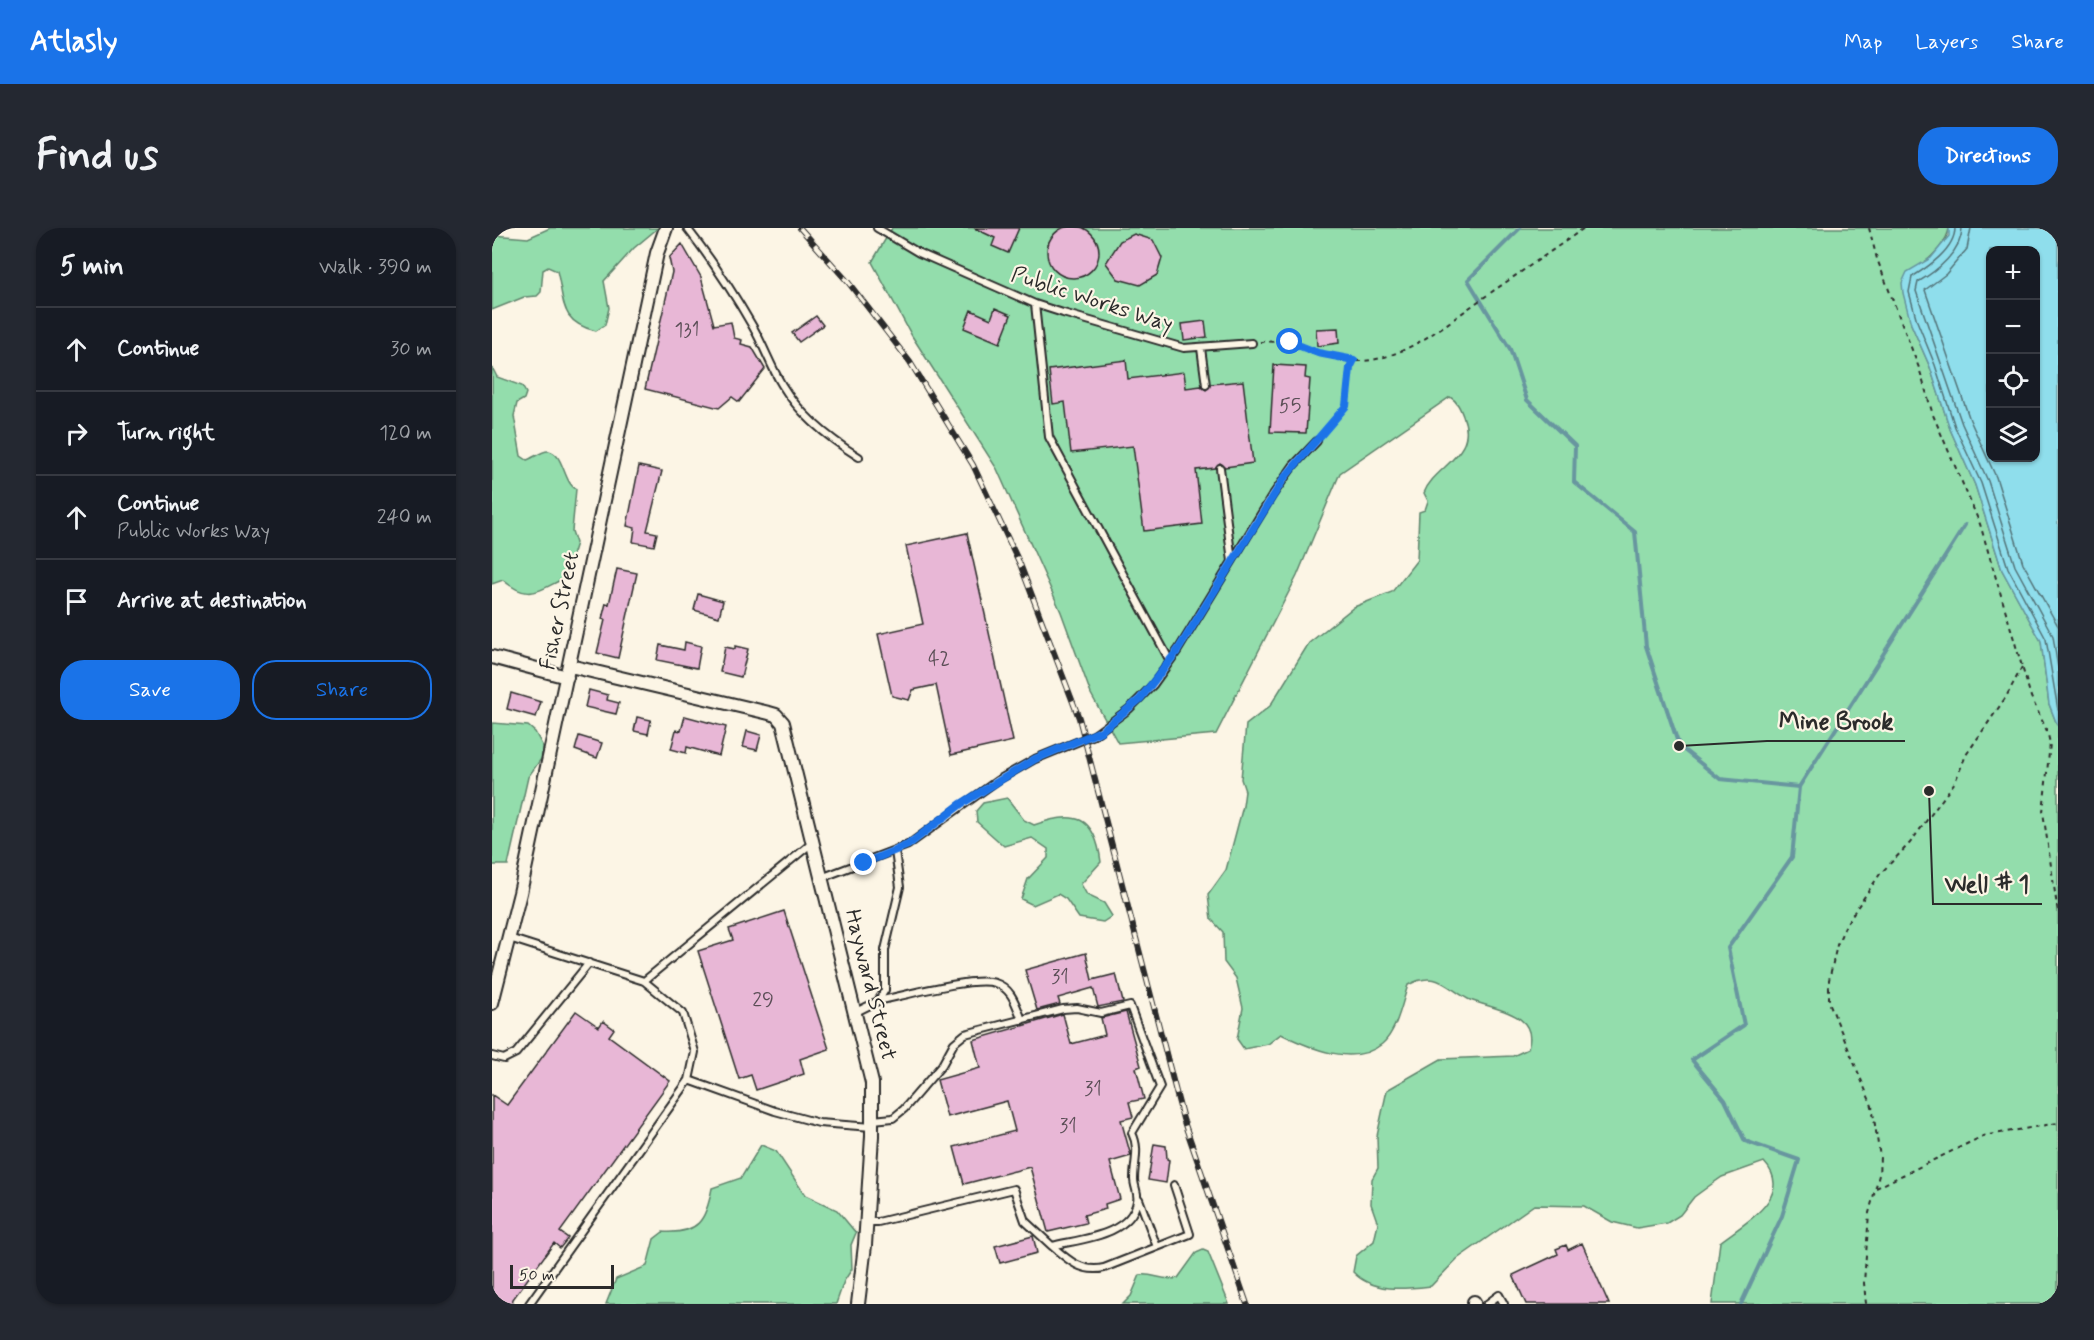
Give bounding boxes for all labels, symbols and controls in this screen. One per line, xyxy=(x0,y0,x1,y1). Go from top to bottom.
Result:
text: Atlasly xyxy=(30,24,118,61)
text: Map xyxy=(1844,28,1882,56)
text: Layers xyxy=(1915,28,1978,56)
text: Share xyxy=(2011,28,2064,56)
button: Directions xyxy=(1918,127,2058,185)
text: Find us xyxy=(36,129,158,184)
map controls xyxy=(1986,246,2040,462)
button: + xyxy=(1986,246,2040,300)
text: 5 min xyxy=(60,250,124,284)
text: Walk · 390 m xyxy=(319,254,432,281)
street label: Public Works Way xyxy=(1008,261,1176,339)
button: − xyxy=(1986,300,2040,354)
house number: 131 xyxy=(674,317,700,344)
route start xyxy=(1276,328,1302,354)
icon: ahead xyxy=(60,333,93,366)
text: Continue xyxy=(117,335,199,363)
text: 30 m xyxy=(390,336,432,363)
button: locate xyxy=(1986,354,2040,408)
house number: 55 xyxy=(1279,393,1301,420)
button: layers xyxy=(1986,408,2040,462)
icon: right xyxy=(60,417,93,450)
text: Turn right xyxy=(117,419,215,447)
text: 120 m xyxy=(379,420,432,447)
text: Continue xyxy=(117,490,199,518)
icon: ahead xyxy=(60,501,93,534)
text: 240 m xyxy=(377,504,432,531)
text: Public Works Way xyxy=(117,518,270,545)
street label: Fisher Street xyxy=(534,549,586,673)
icon: arrive xyxy=(60,585,93,618)
text: Arrive at destination xyxy=(117,587,307,615)
house number: 42 xyxy=(928,646,950,673)
button: Save xyxy=(60,660,240,720)
button: Share xyxy=(252,660,432,720)
callout: Mine Brook xyxy=(1767,699,1905,741)
text: Mine Brook xyxy=(1779,707,1893,738)
route end xyxy=(850,849,876,875)
callout: Well # 1 xyxy=(1933,862,2042,904)
text: Well # 1 xyxy=(1944,870,2029,901)
street label: Hayward Street xyxy=(838,906,902,1064)
house number: 31 xyxy=(1051,964,1069,991)
house number: 29 xyxy=(752,987,774,1014)
house number: 31 xyxy=(1084,1076,1102,1103)
house number: 31 xyxy=(1059,1113,1077,1140)
scale bar xyxy=(510,1262,614,1290)
text: 50 m xyxy=(519,1265,555,1286)

